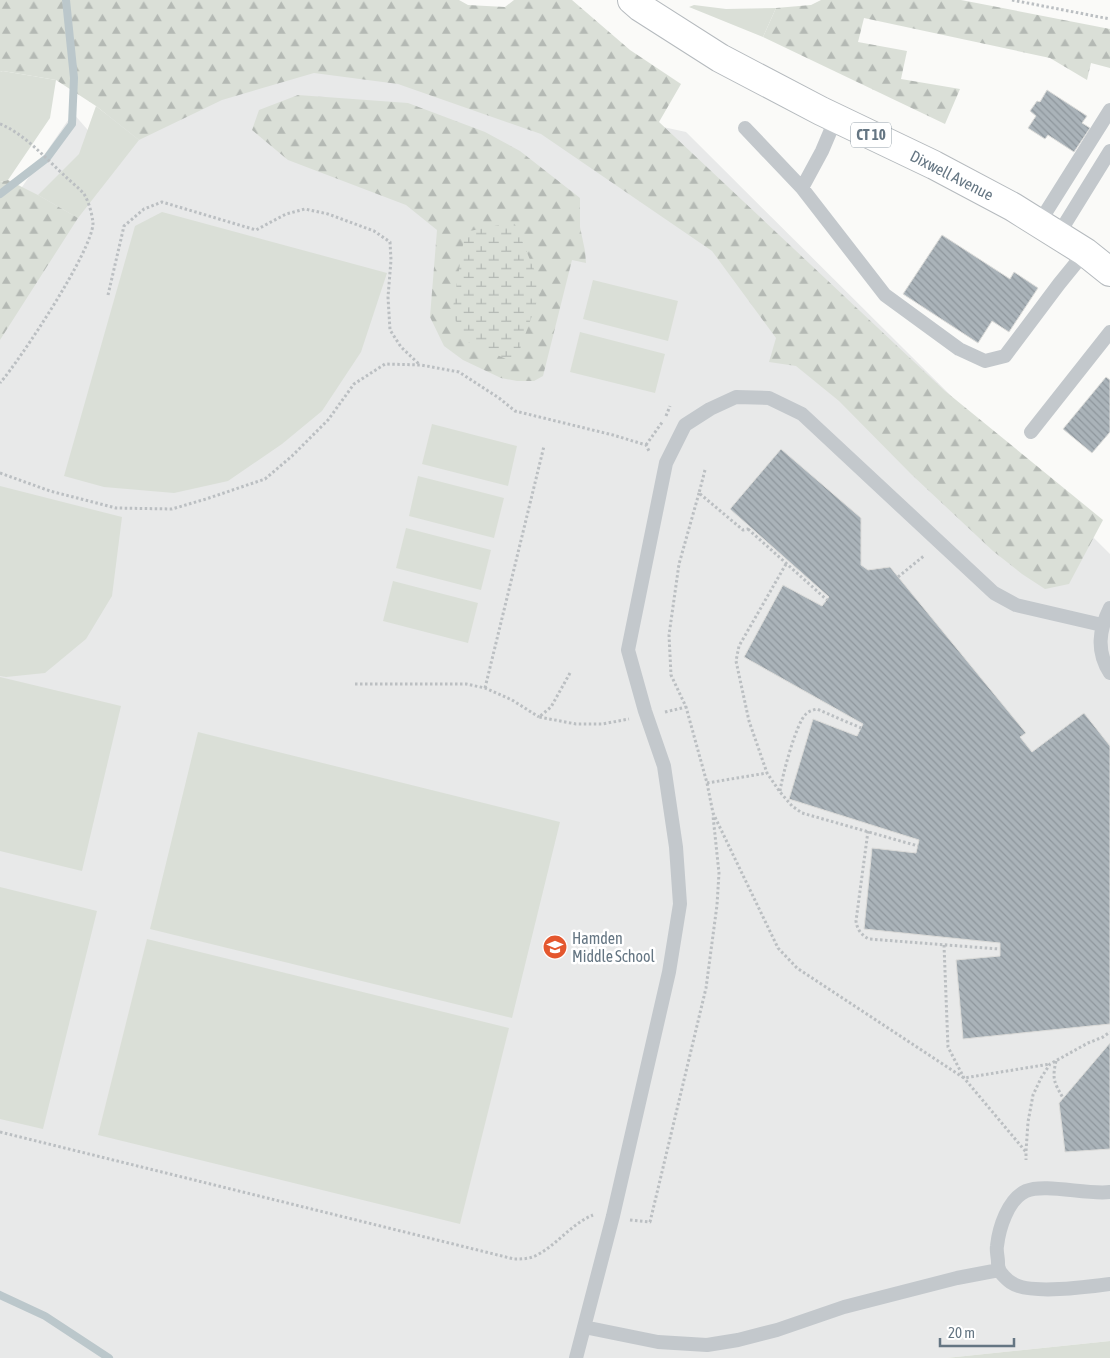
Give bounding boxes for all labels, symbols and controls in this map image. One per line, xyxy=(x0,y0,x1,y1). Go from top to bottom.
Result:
road number: CT 10 xyxy=(851,122,891,148)
street label: Dixwell Avenue xyxy=(907,146,997,204)
place label: Hamden Middle School xyxy=(572,929,656,965)
school or university icon: Hamden Middle School xyxy=(542,934,568,960)
scale bar xyxy=(940,1316,1014,1348)
text: 20 m xyxy=(948,1324,975,1341)

